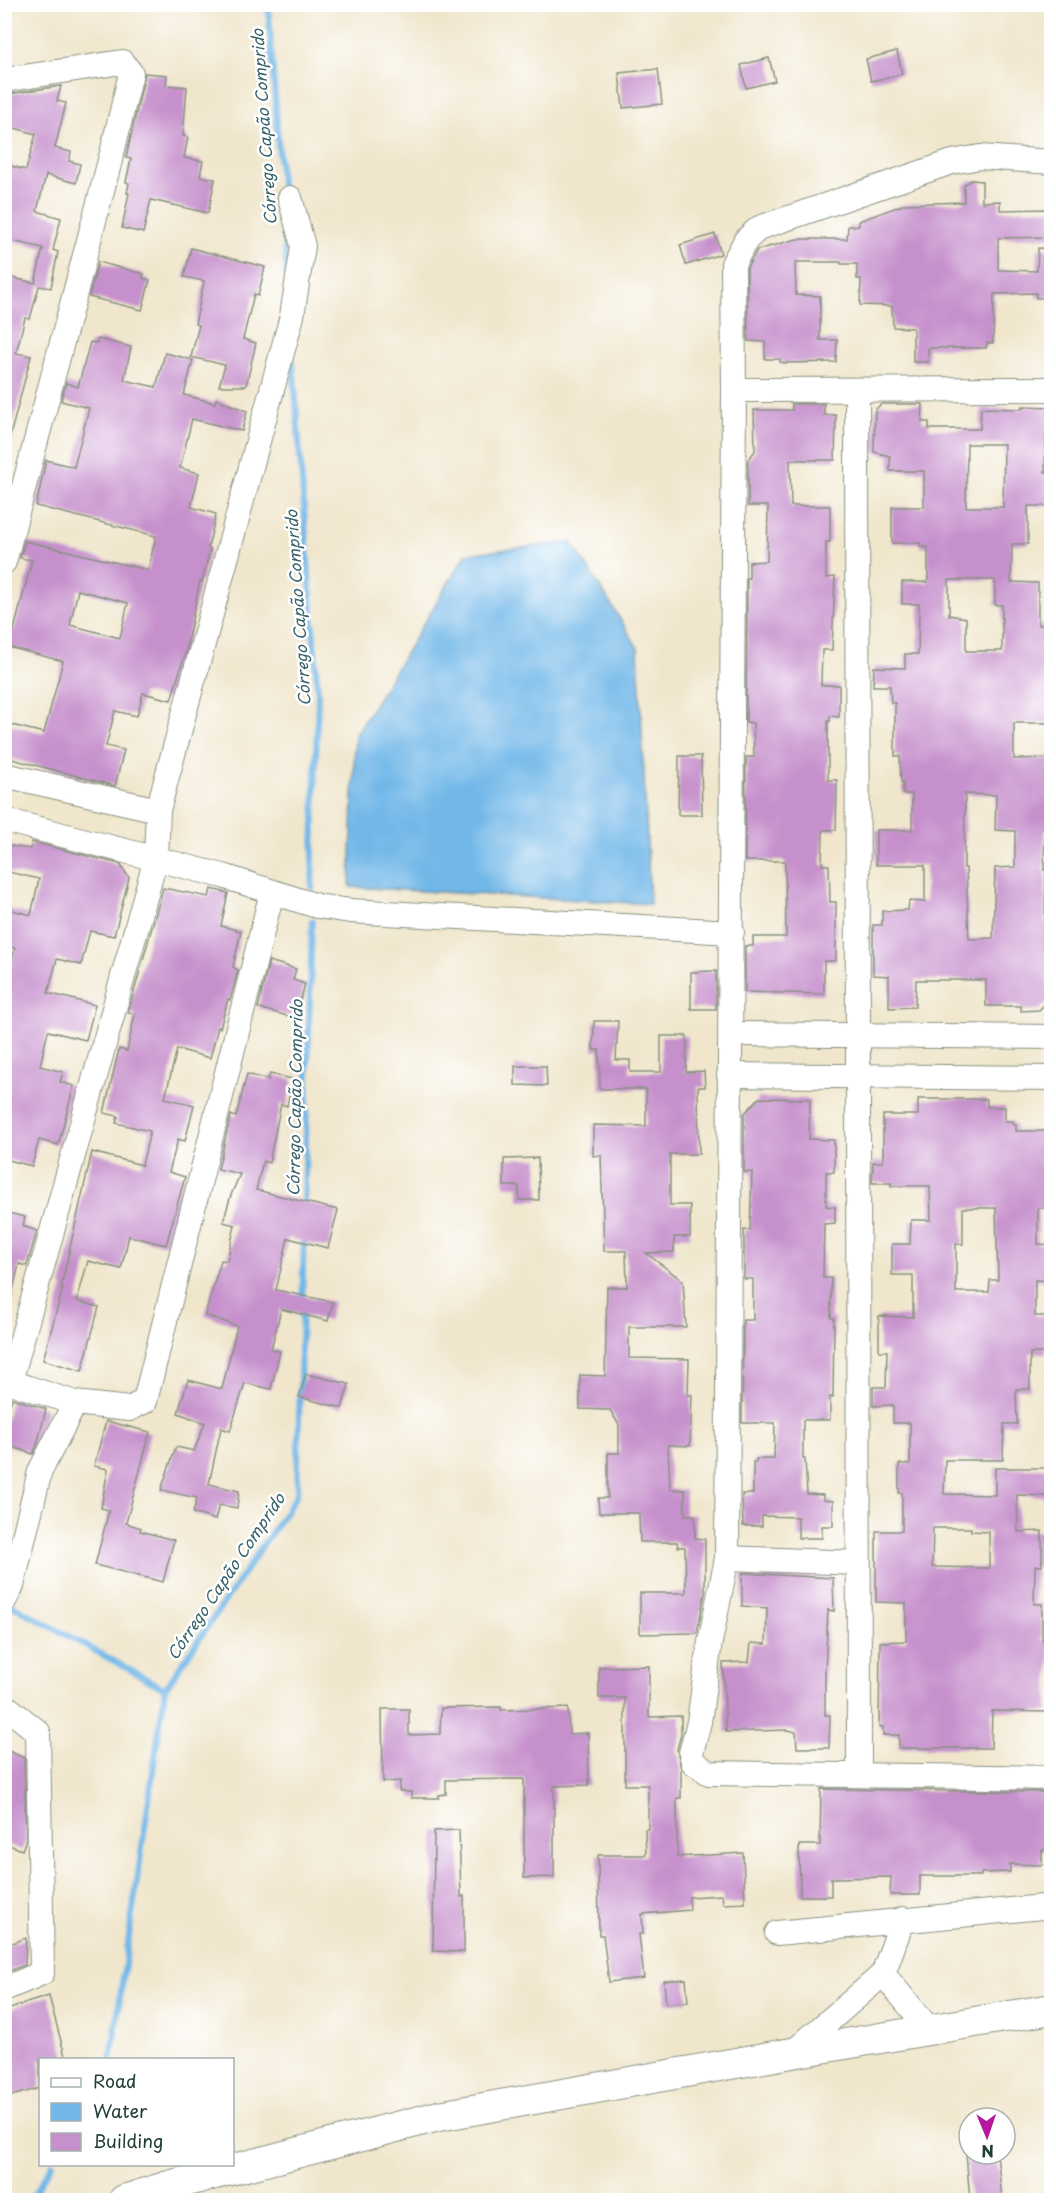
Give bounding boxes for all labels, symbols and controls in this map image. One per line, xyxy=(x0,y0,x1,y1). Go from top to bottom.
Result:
water label: Córrego Capão Comprido xyxy=(244,27,282,226)
water label: Córrego Capão Comprido xyxy=(278,508,316,707)
water label: Córrego Capão Comprido xyxy=(280,998,308,1196)
water label: Córrego Capão Comprido xyxy=(160,1487,290,1664)
legend xyxy=(39,2058,234,2166)
text: Road xyxy=(93,2067,137,2094)
text: Water xyxy=(93,2097,148,2124)
north arrow xyxy=(957,2106,1017,2166)
text: Building xyxy=(93,2127,163,2154)
text: N xyxy=(981,2140,994,2164)

